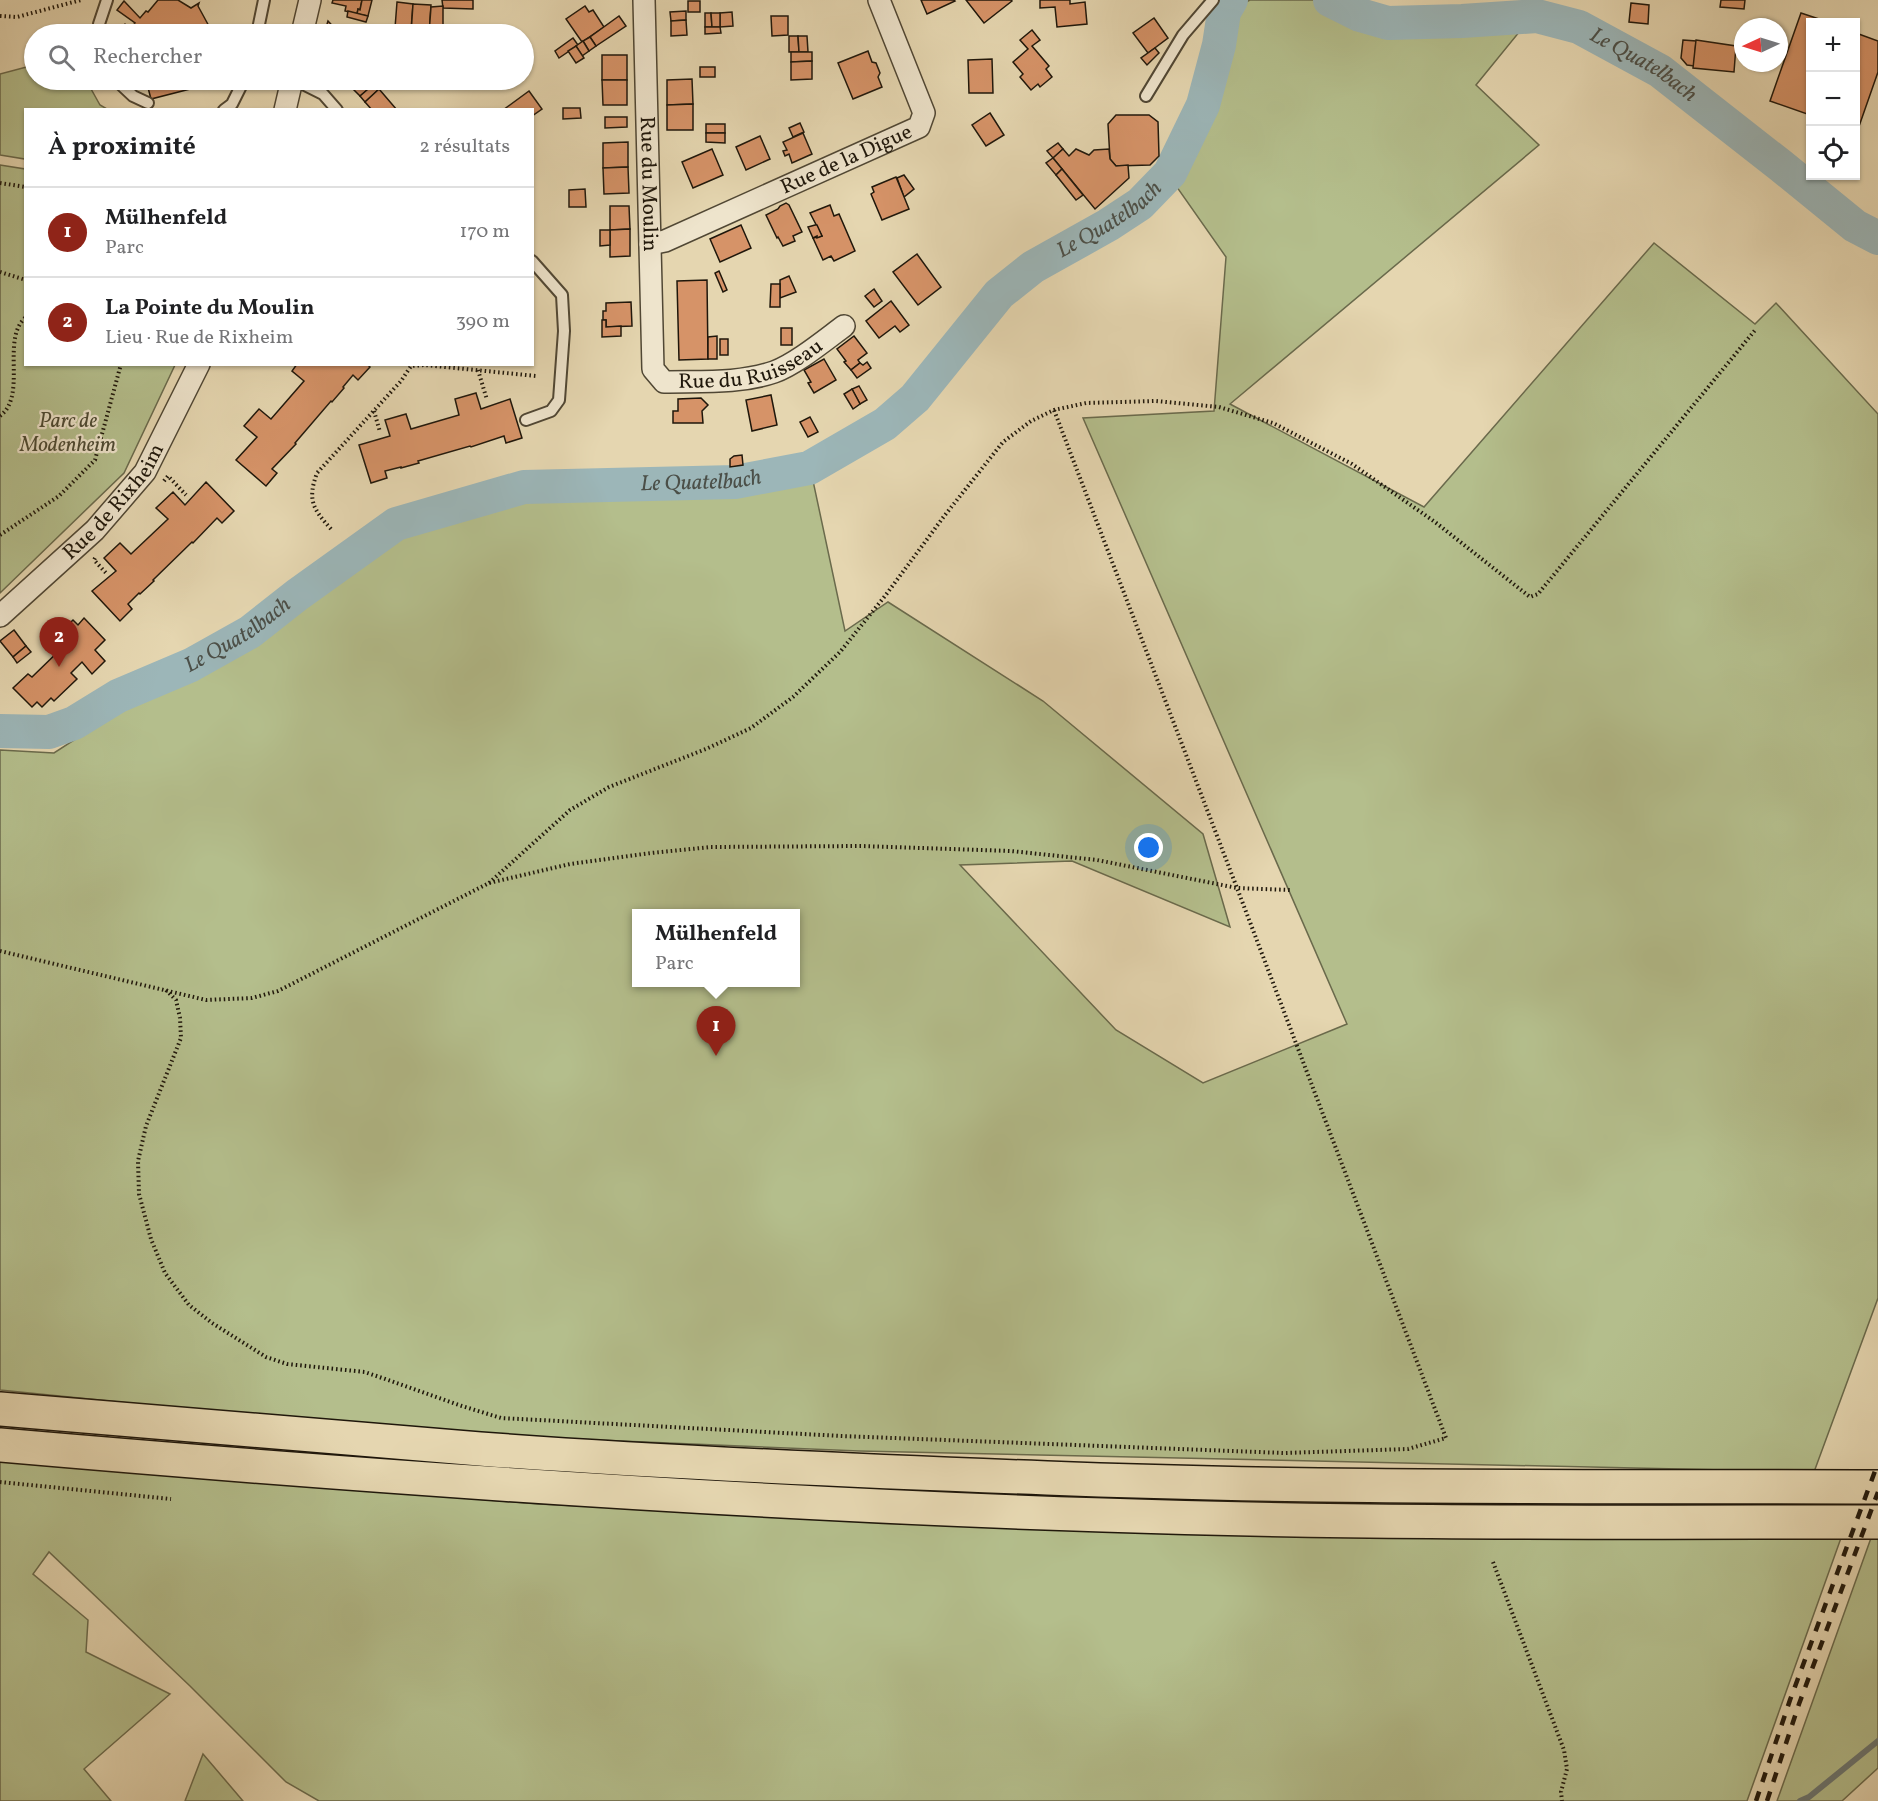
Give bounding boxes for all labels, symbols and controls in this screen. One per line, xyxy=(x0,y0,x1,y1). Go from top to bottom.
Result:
north arrow xyxy=(1734,18,1788,72)
map controls xyxy=(1806,18,1860,180)
button: + xyxy=(1806,18,1860,72)
water label: Le Quatelbach xyxy=(1584,20,1704,110)
search box xyxy=(24,24,534,90)
icon: search xyxy=(45,41,78,74)
text: Rechercher xyxy=(93,42,202,73)
button: − xyxy=(1806,72,1860,126)
street label: Rue du Moulin xyxy=(632,116,665,252)
street label: Rue de la Digue xyxy=(776,117,917,202)
button: locate xyxy=(1806,126,1860,180)
text: À proximité xyxy=(48,129,196,165)
text: 2 résultats xyxy=(419,133,510,161)
water label: Le Quatelbach xyxy=(1051,174,1170,266)
text: Mülhenfeld xyxy=(105,203,227,234)
text: 1 xyxy=(63,218,72,246)
text: 170 m xyxy=(460,218,510,246)
text: Parc xyxy=(105,234,144,262)
text: La Pointe du Moulin xyxy=(105,293,314,324)
text: 2 xyxy=(62,308,73,336)
text: 390 m xyxy=(456,308,510,336)
text: Lieu · Rue de Rixheim xyxy=(105,324,293,352)
street label: Rue du Ruisseau xyxy=(678,332,829,396)
park label: Parc de Modenheim xyxy=(19,407,116,460)
street label: Rue de Rixheim xyxy=(56,439,171,567)
water label: Le Quatelbach xyxy=(640,462,764,500)
water label: Le Quatelbach xyxy=(179,590,298,681)
pin: 2 xyxy=(40,618,78,667)
your location xyxy=(1134,833,1163,862)
popup xyxy=(632,909,800,987)
text: Mülhenfeld xyxy=(655,919,777,950)
text: Parc xyxy=(655,950,694,978)
pin: 1 xyxy=(696,1006,736,1056)

